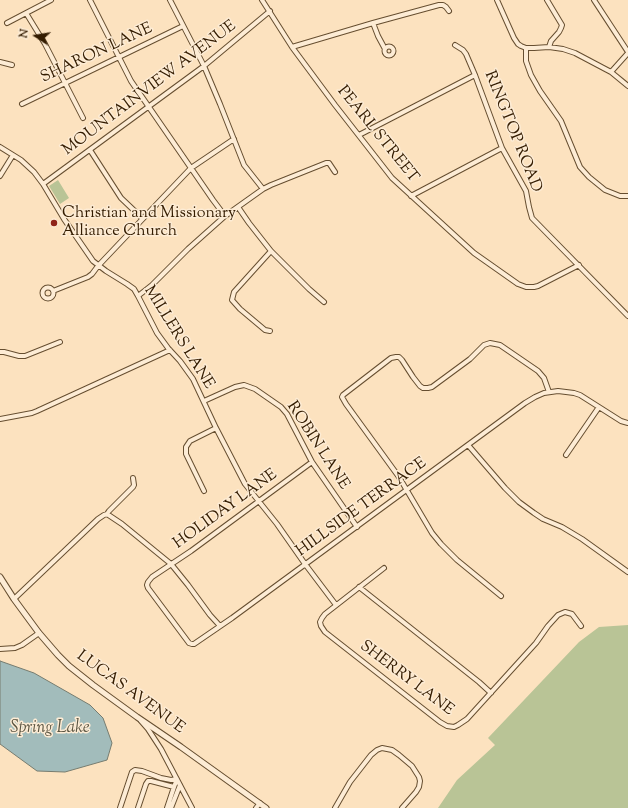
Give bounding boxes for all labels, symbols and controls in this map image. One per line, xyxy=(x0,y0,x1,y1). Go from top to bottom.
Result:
north arrow xyxy=(16,16,56,56)
street label: MOUNTAINVIEW AVENUE xyxy=(59,17,241,161)
street label: SHARON LANE xyxy=(38,20,156,88)
text: N xyxy=(16,28,33,39)
street label: RINGTOP ROAD xyxy=(479,68,545,196)
street label: PEARL STREET xyxy=(332,83,422,187)
place label: Christian and Missionary Alliance Church xyxy=(62,204,236,242)
marker: Christian and Missionary Alliance Church xyxy=(49,218,59,228)
street label: MILLERS LANE xyxy=(139,283,217,393)
street label: ROBIN LANE xyxy=(281,398,353,494)
street label: HILLSIDE TERRACE xyxy=(293,454,431,562)
street label: HOLIDAY LANE xyxy=(170,466,282,554)
street label: SHERRY LANE xyxy=(355,637,457,721)
street label: LUCAS AVENUE xyxy=(72,647,188,739)
water label: Spring Lake xyxy=(10,719,90,739)

